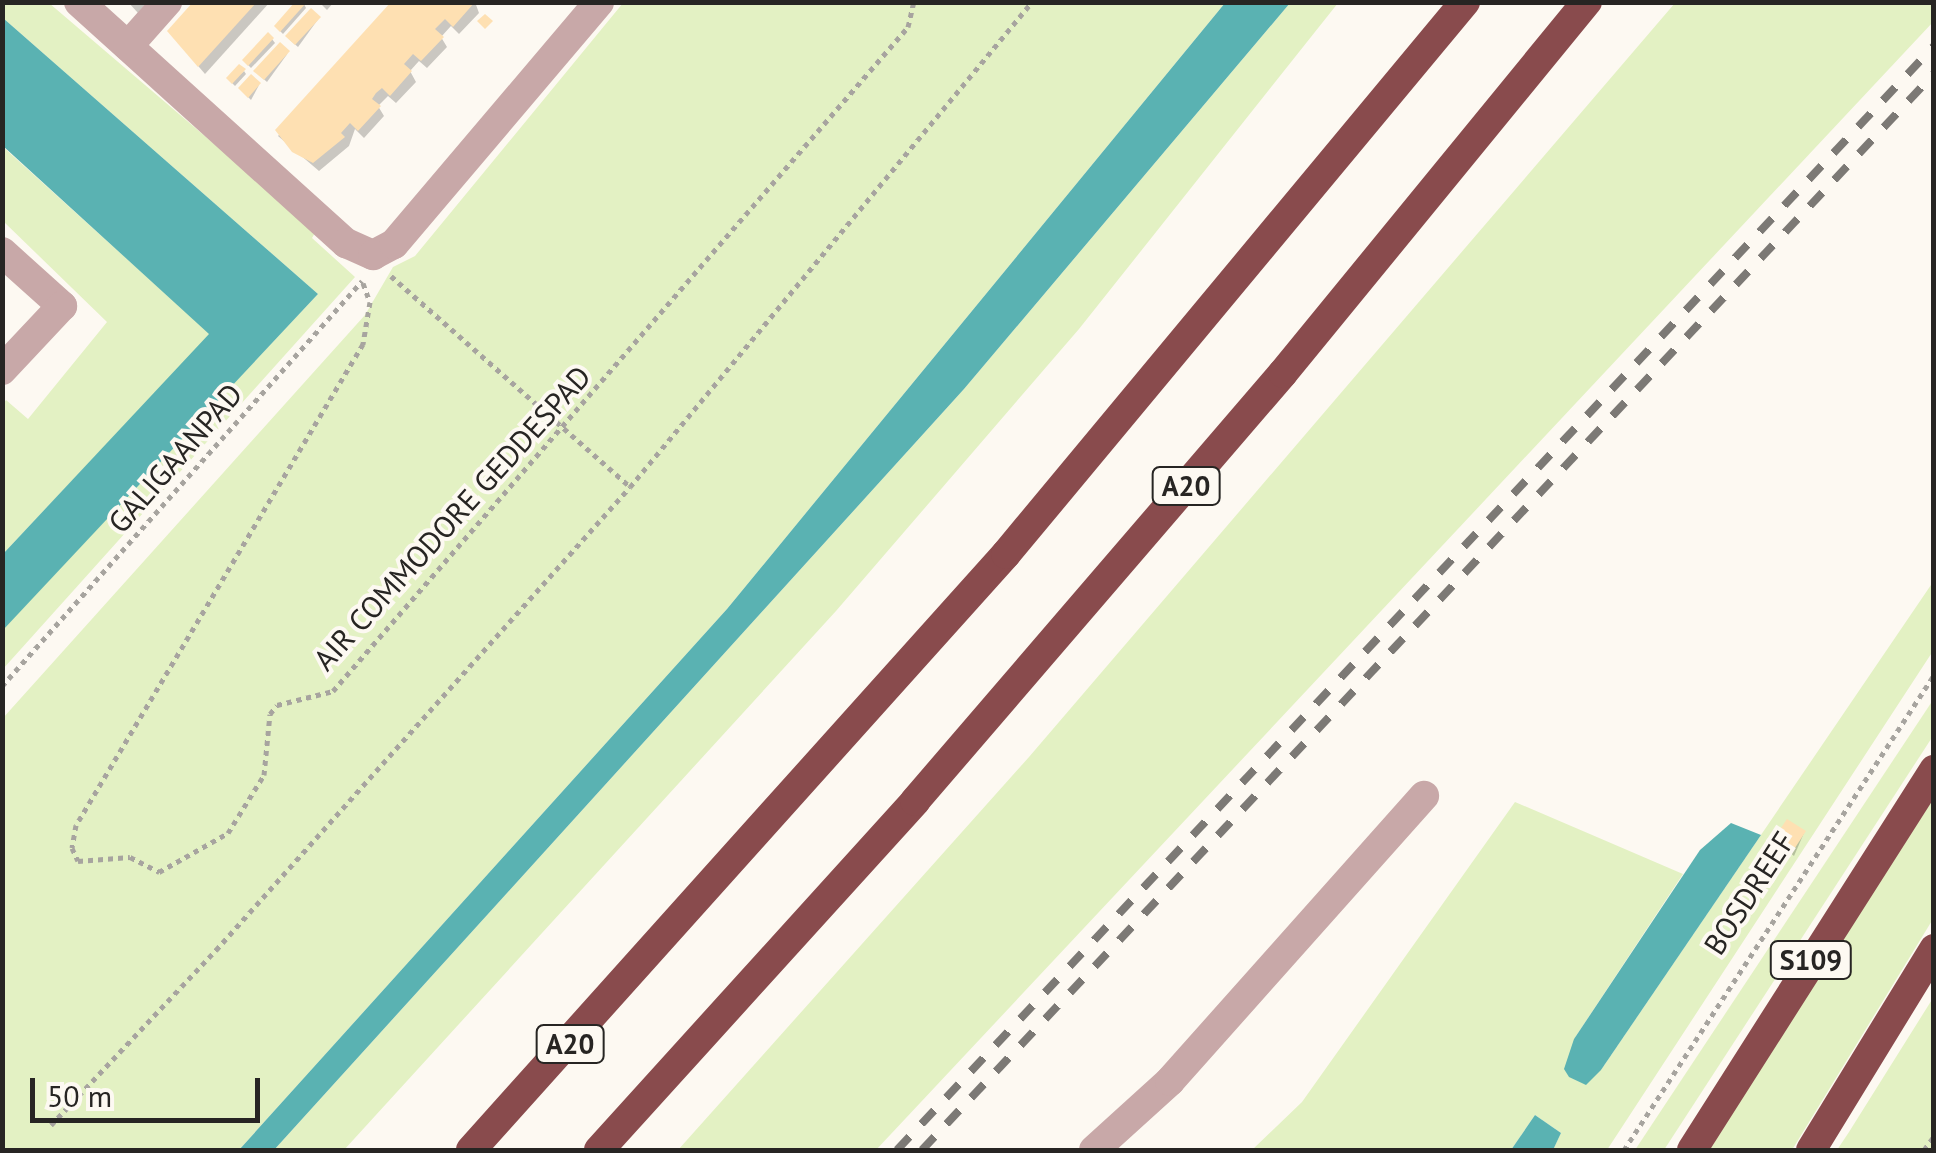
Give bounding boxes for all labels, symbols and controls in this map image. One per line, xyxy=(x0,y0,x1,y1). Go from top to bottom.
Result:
street label: AIR COMMODORE GEDDESPAD xyxy=(306,359,598,677)
street label: GALIGAANPAD xyxy=(100,376,250,540)
road number: A20 xyxy=(1151,463,1221,509)
street label: BOSDREEF xyxy=(1696,825,1802,961)
road number: S109 xyxy=(1768,937,1854,983)
road number: A20 xyxy=(535,1021,605,1067)
scale bar xyxy=(35,1058,265,1120)
text: 50 m xyxy=(47,1076,112,1115)

